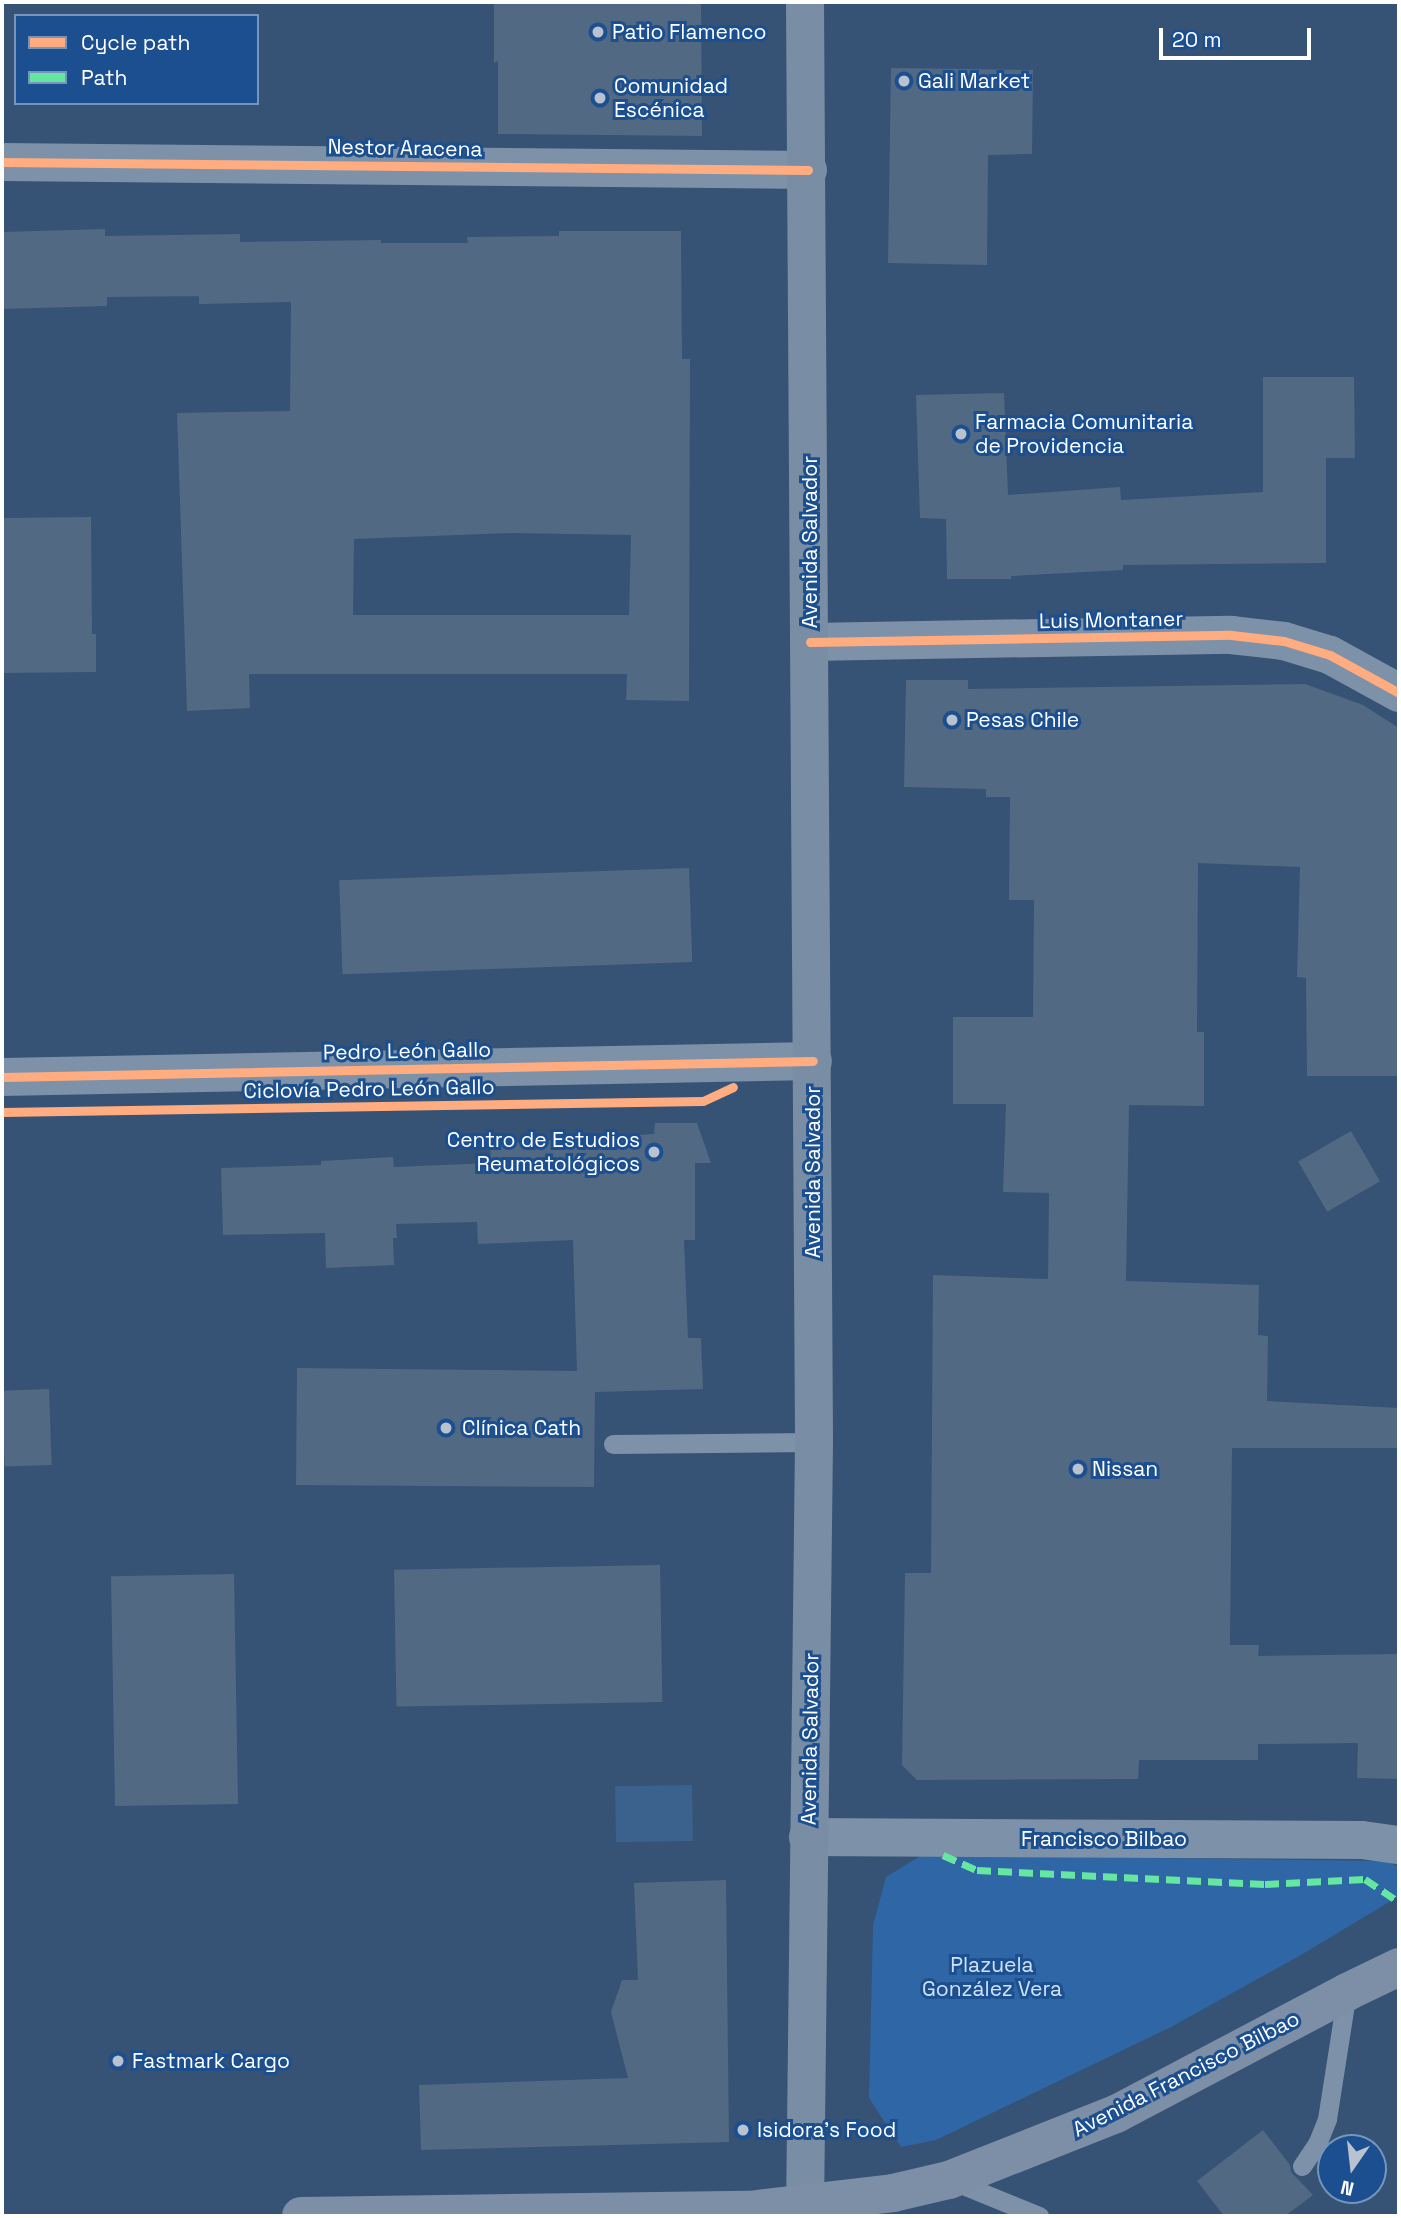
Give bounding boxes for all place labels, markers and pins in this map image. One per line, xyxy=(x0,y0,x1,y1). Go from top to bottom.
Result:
place label: Patio Flamenco xyxy=(612,19,766,45)
marker: Patio Flamenco xyxy=(590,24,606,40)
place label: Gali Market xyxy=(918,68,1030,94)
place label: Comunidad Escénica xyxy=(614,73,728,123)
marker: Gali Market xyxy=(896,73,912,89)
marker: Comunidad Escénica xyxy=(592,90,608,106)
place label: Farmacia Comunitaria de Providencia xyxy=(975,409,1193,459)
marker: Farmacia Comunitaria de Providencia xyxy=(953,426,969,442)
place label: Pesas Chile xyxy=(966,707,1079,733)
marker: Pesas Chile xyxy=(944,712,960,728)
place label: Centro de Estudios Reumatológicos xyxy=(447,1127,640,1177)
marker: Centro de Estudios Reumatológicos xyxy=(646,1144,662,1160)
place label: Clínica Cath xyxy=(462,1415,581,1441)
marker: Clínica Cath xyxy=(436,1418,456,1438)
place label: Nissan xyxy=(1092,1456,1158,1482)
marker: Nissan xyxy=(1070,1461,1086,1477)
place label: Fastmark Cargo xyxy=(132,2048,290,2074)
marker: Fastmark Cargo xyxy=(110,2053,126,2069)
place label: Isidora's Food xyxy=(757,2117,896,2143)
marker: Isidora's Food xyxy=(735,2122,751,2138)

